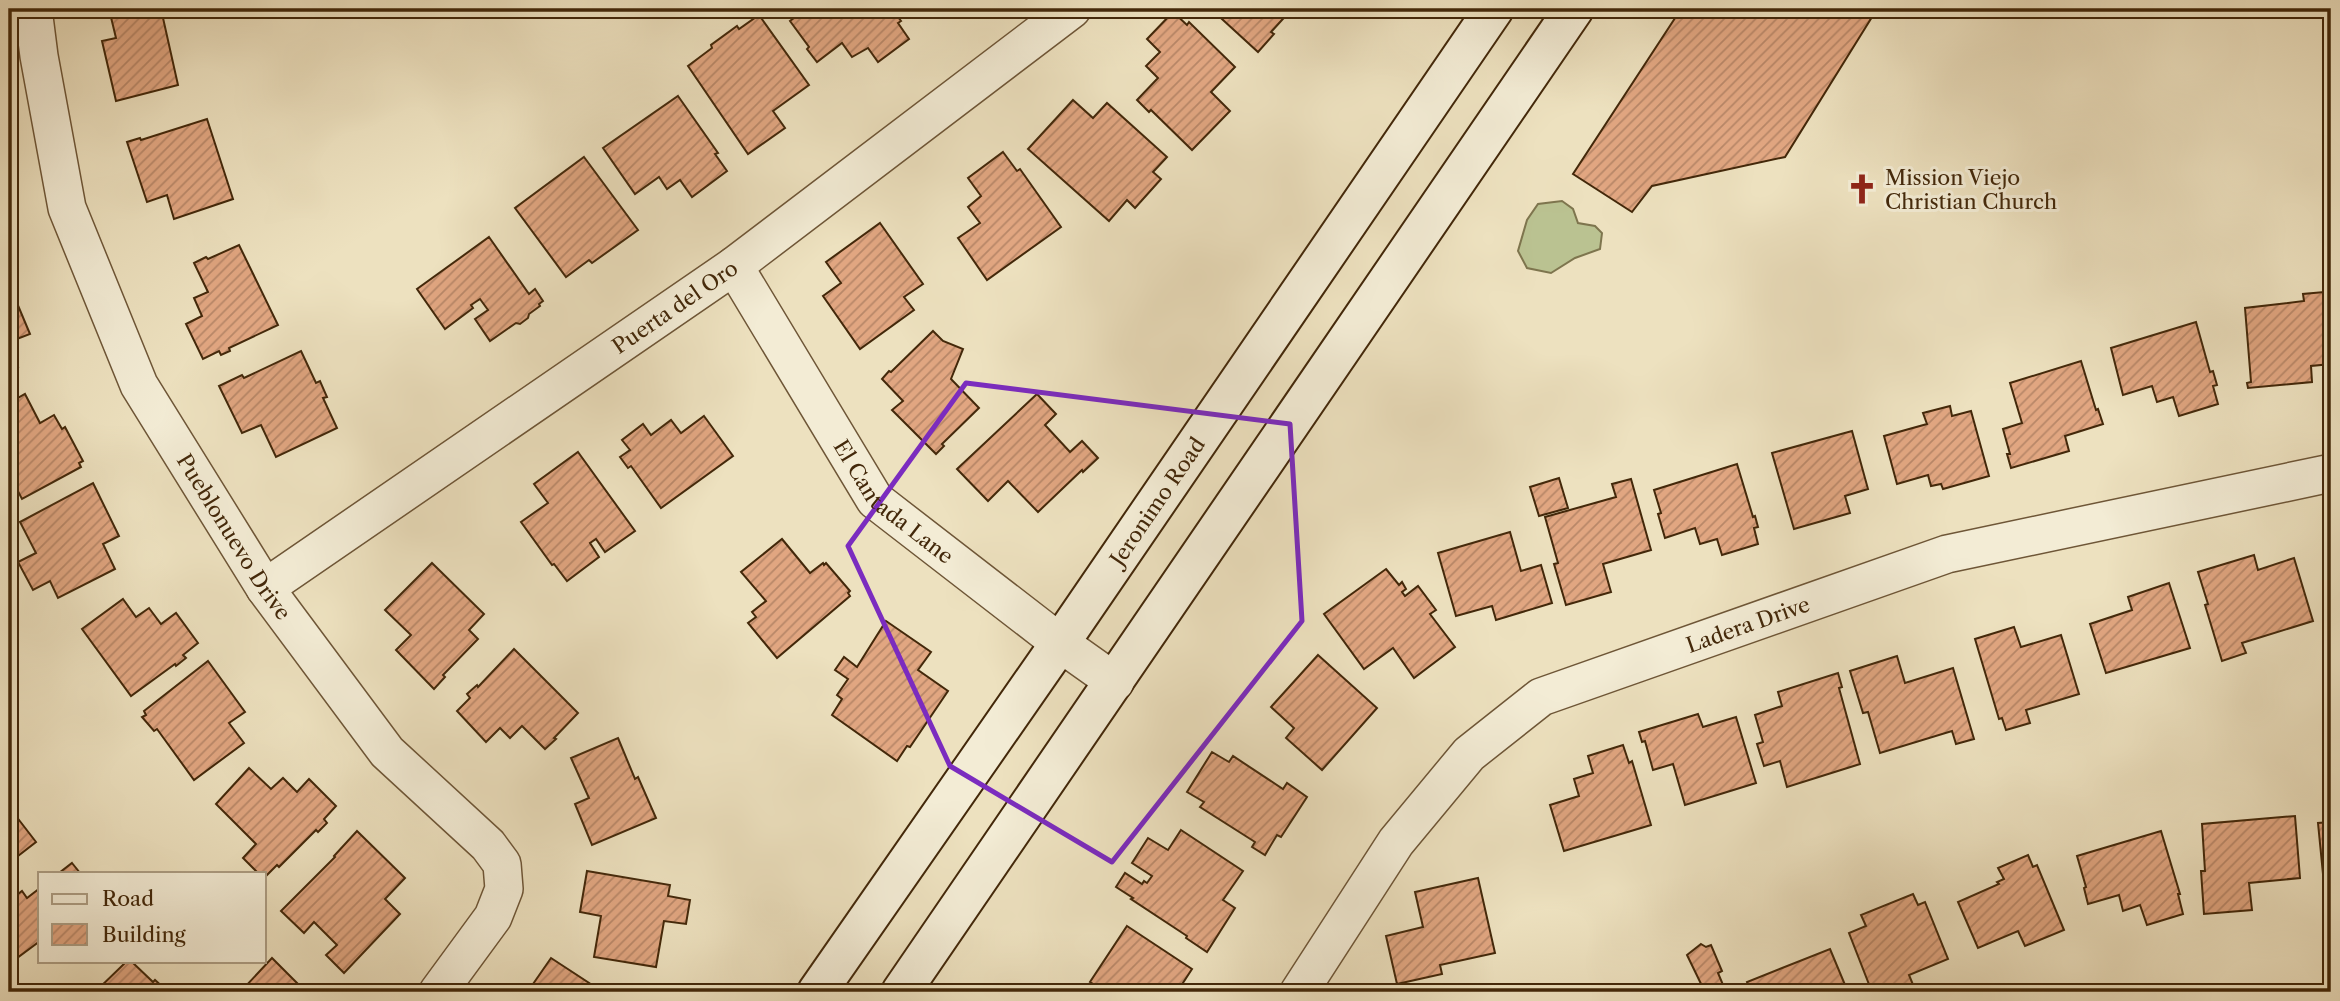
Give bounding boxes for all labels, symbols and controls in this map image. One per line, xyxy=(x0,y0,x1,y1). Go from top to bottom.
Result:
place label: Mission Viejo Christian Church xyxy=(1885,165,2057,214)
church icon: Mission Viejo Christian Church xyxy=(1845,172,1879,206)
street label: Puerta del Oro xyxy=(607,255,742,359)
street label: Jeronimo Road xyxy=(1103,432,1210,573)
street label: El Cantada Lane xyxy=(829,435,959,569)
street label: Pueblonuevo Drive xyxy=(172,449,296,624)
street label: Ladera Drive xyxy=(1683,591,1813,657)
legend xyxy=(38,872,266,962)
text: Road xyxy=(102,886,154,911)
text: Building xyxy=(102,922,187,947)

